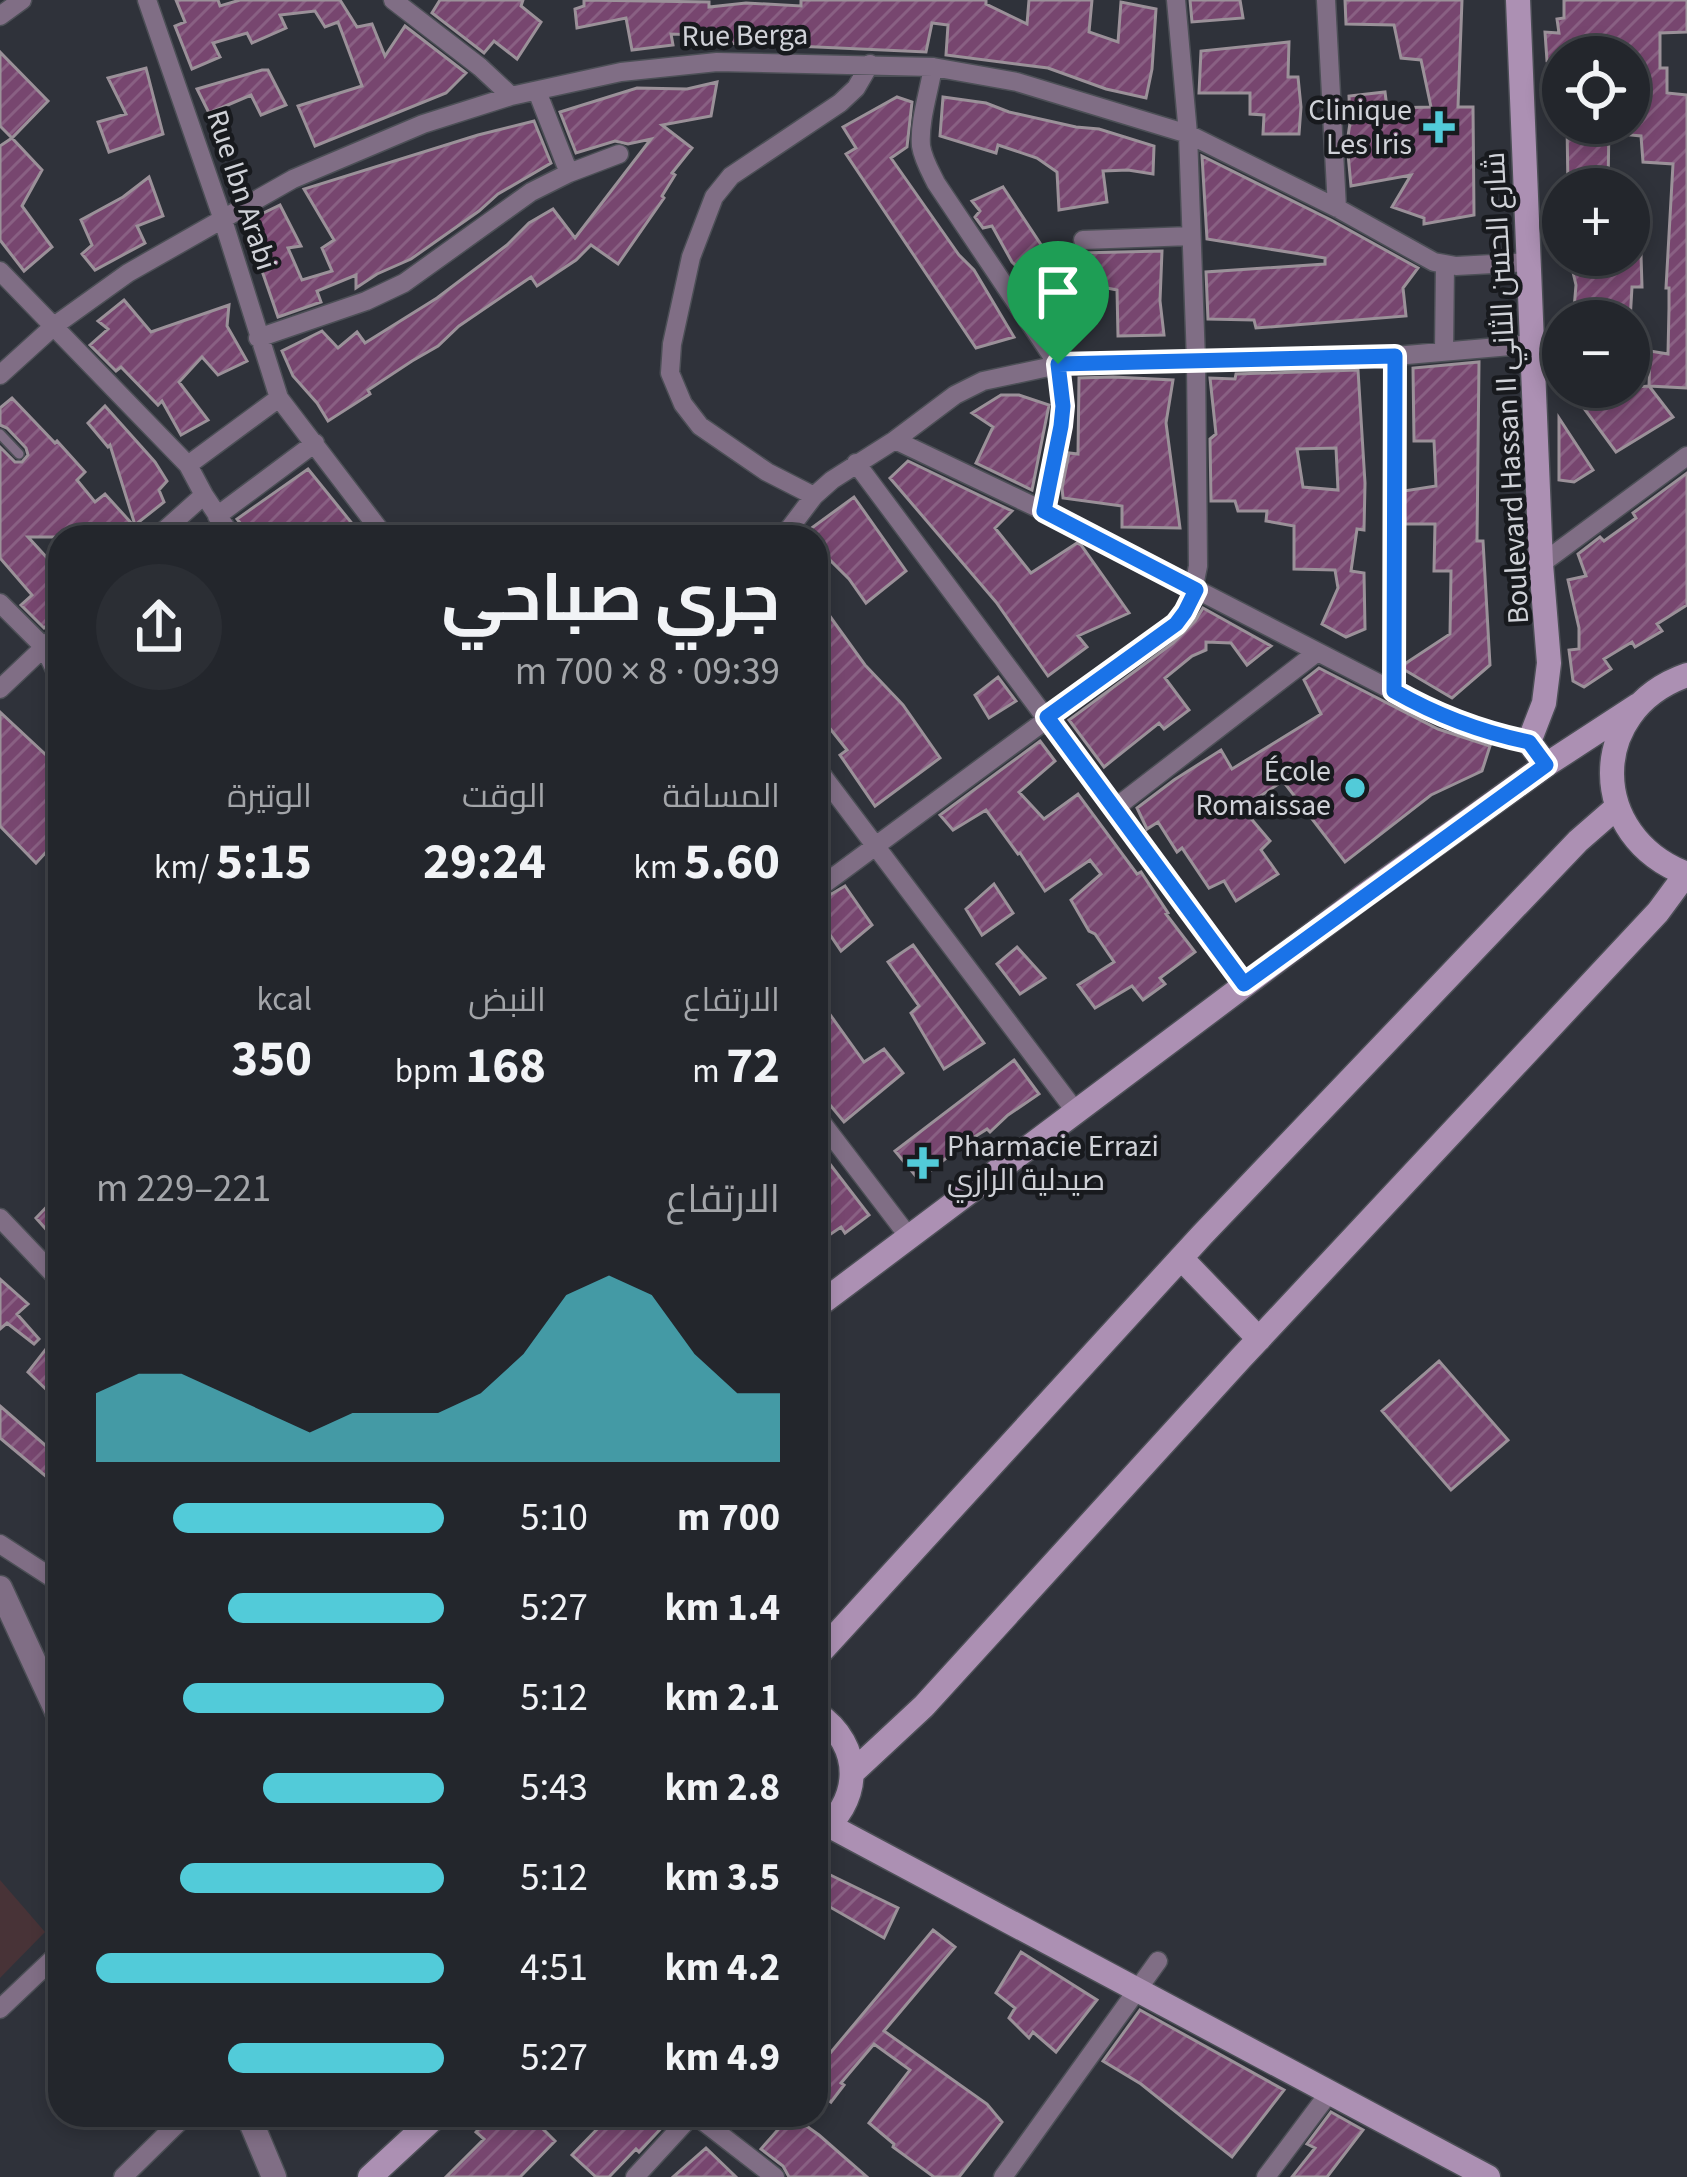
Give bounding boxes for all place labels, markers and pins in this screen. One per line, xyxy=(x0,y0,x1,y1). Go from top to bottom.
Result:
place label: Clinique Les Iris xyxy=(1308,89,1412,166)
marker: Clinique Les Iris xyxy=(1423,111,1455,143)
pin xyxy=(1007,241,1109,364)
place label: École Romaissae xyxy=(1195,750,1331,827)
marker: École Romaissae xyxy=(1342,775,1368,801)
place label: Pharmacie Errazi صيدلية الرازي xyxy=(947,1125,1159,1203)
marker: Pharmacie Errazi صيدلية الرازي xyxy=(910,1150,936,1176)

